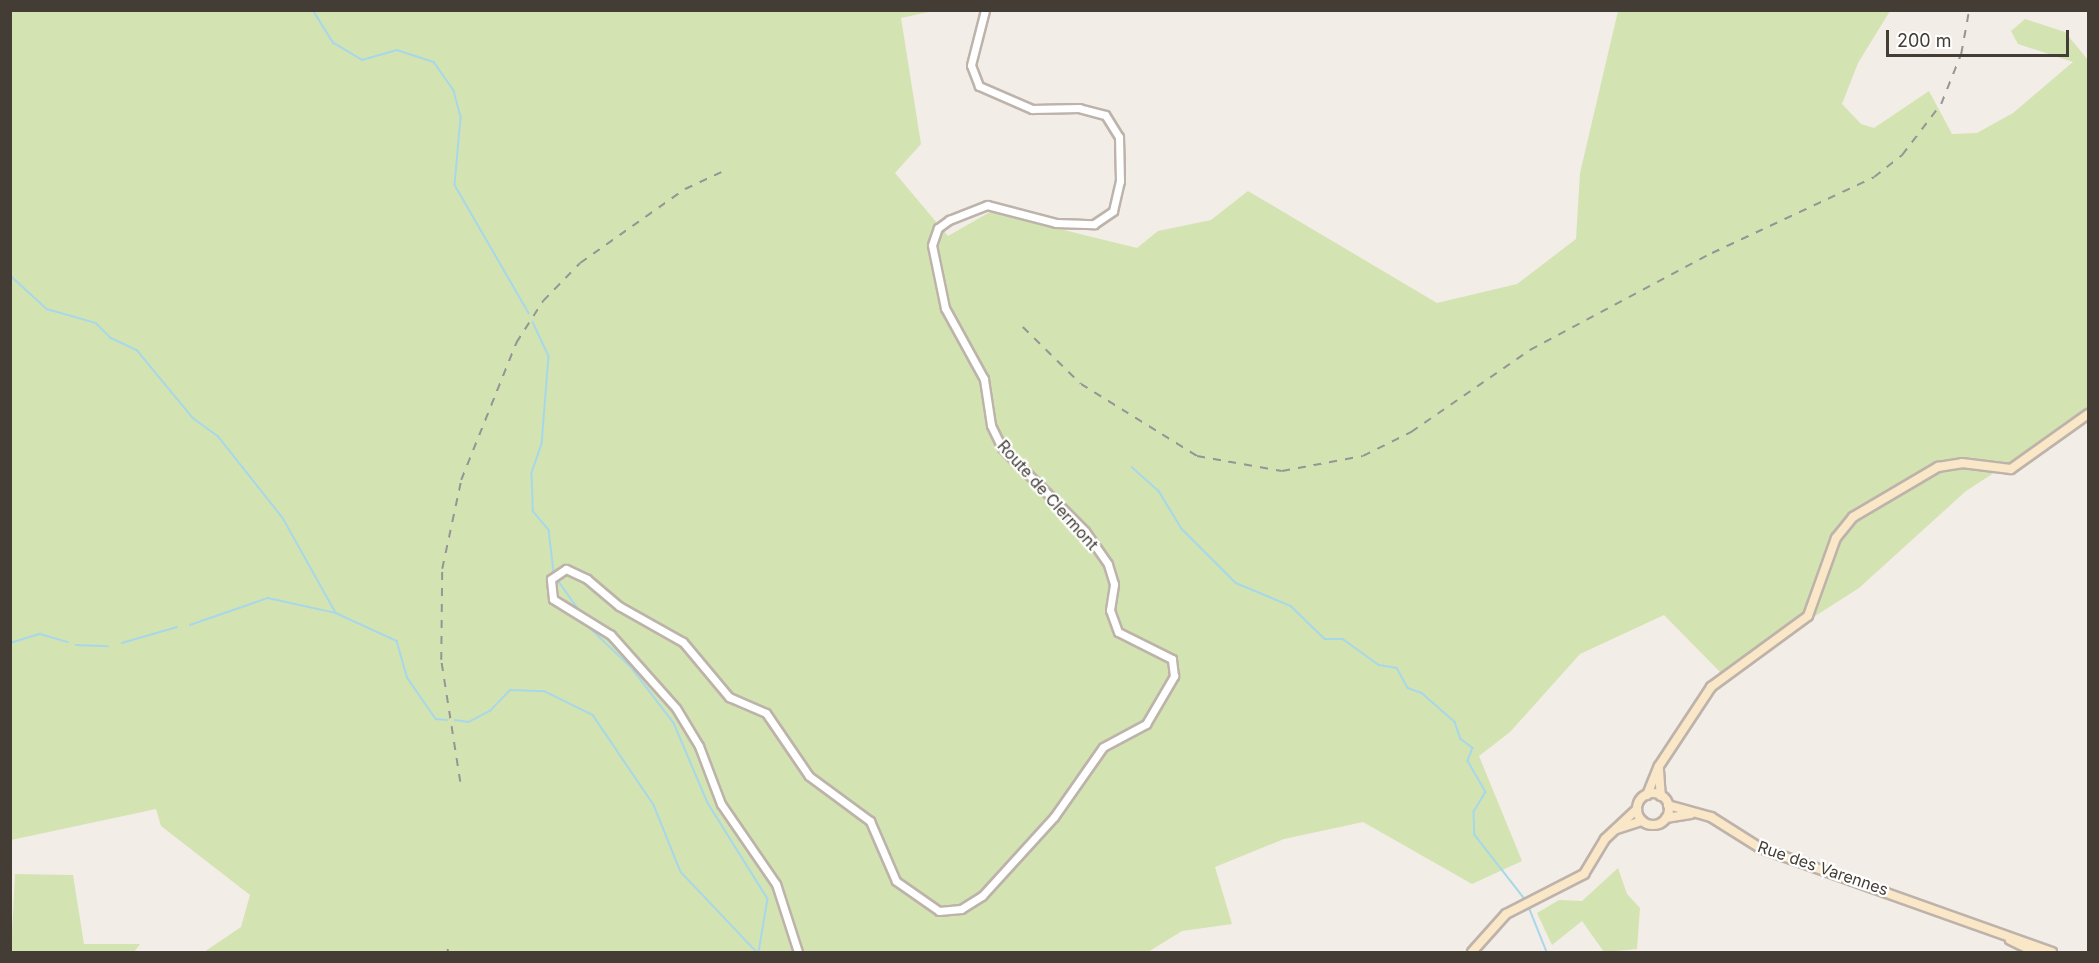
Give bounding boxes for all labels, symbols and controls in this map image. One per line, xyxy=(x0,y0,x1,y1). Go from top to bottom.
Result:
scale bar xyxy=(1889,18,2072,56)
text: 200 m xyxy=(1897,30,1952,51)
street label: Route de Clermont xyxy=(994,436,1102,554)
street label: Rue des Varennes xyxy=(1755,837,1891,899)

